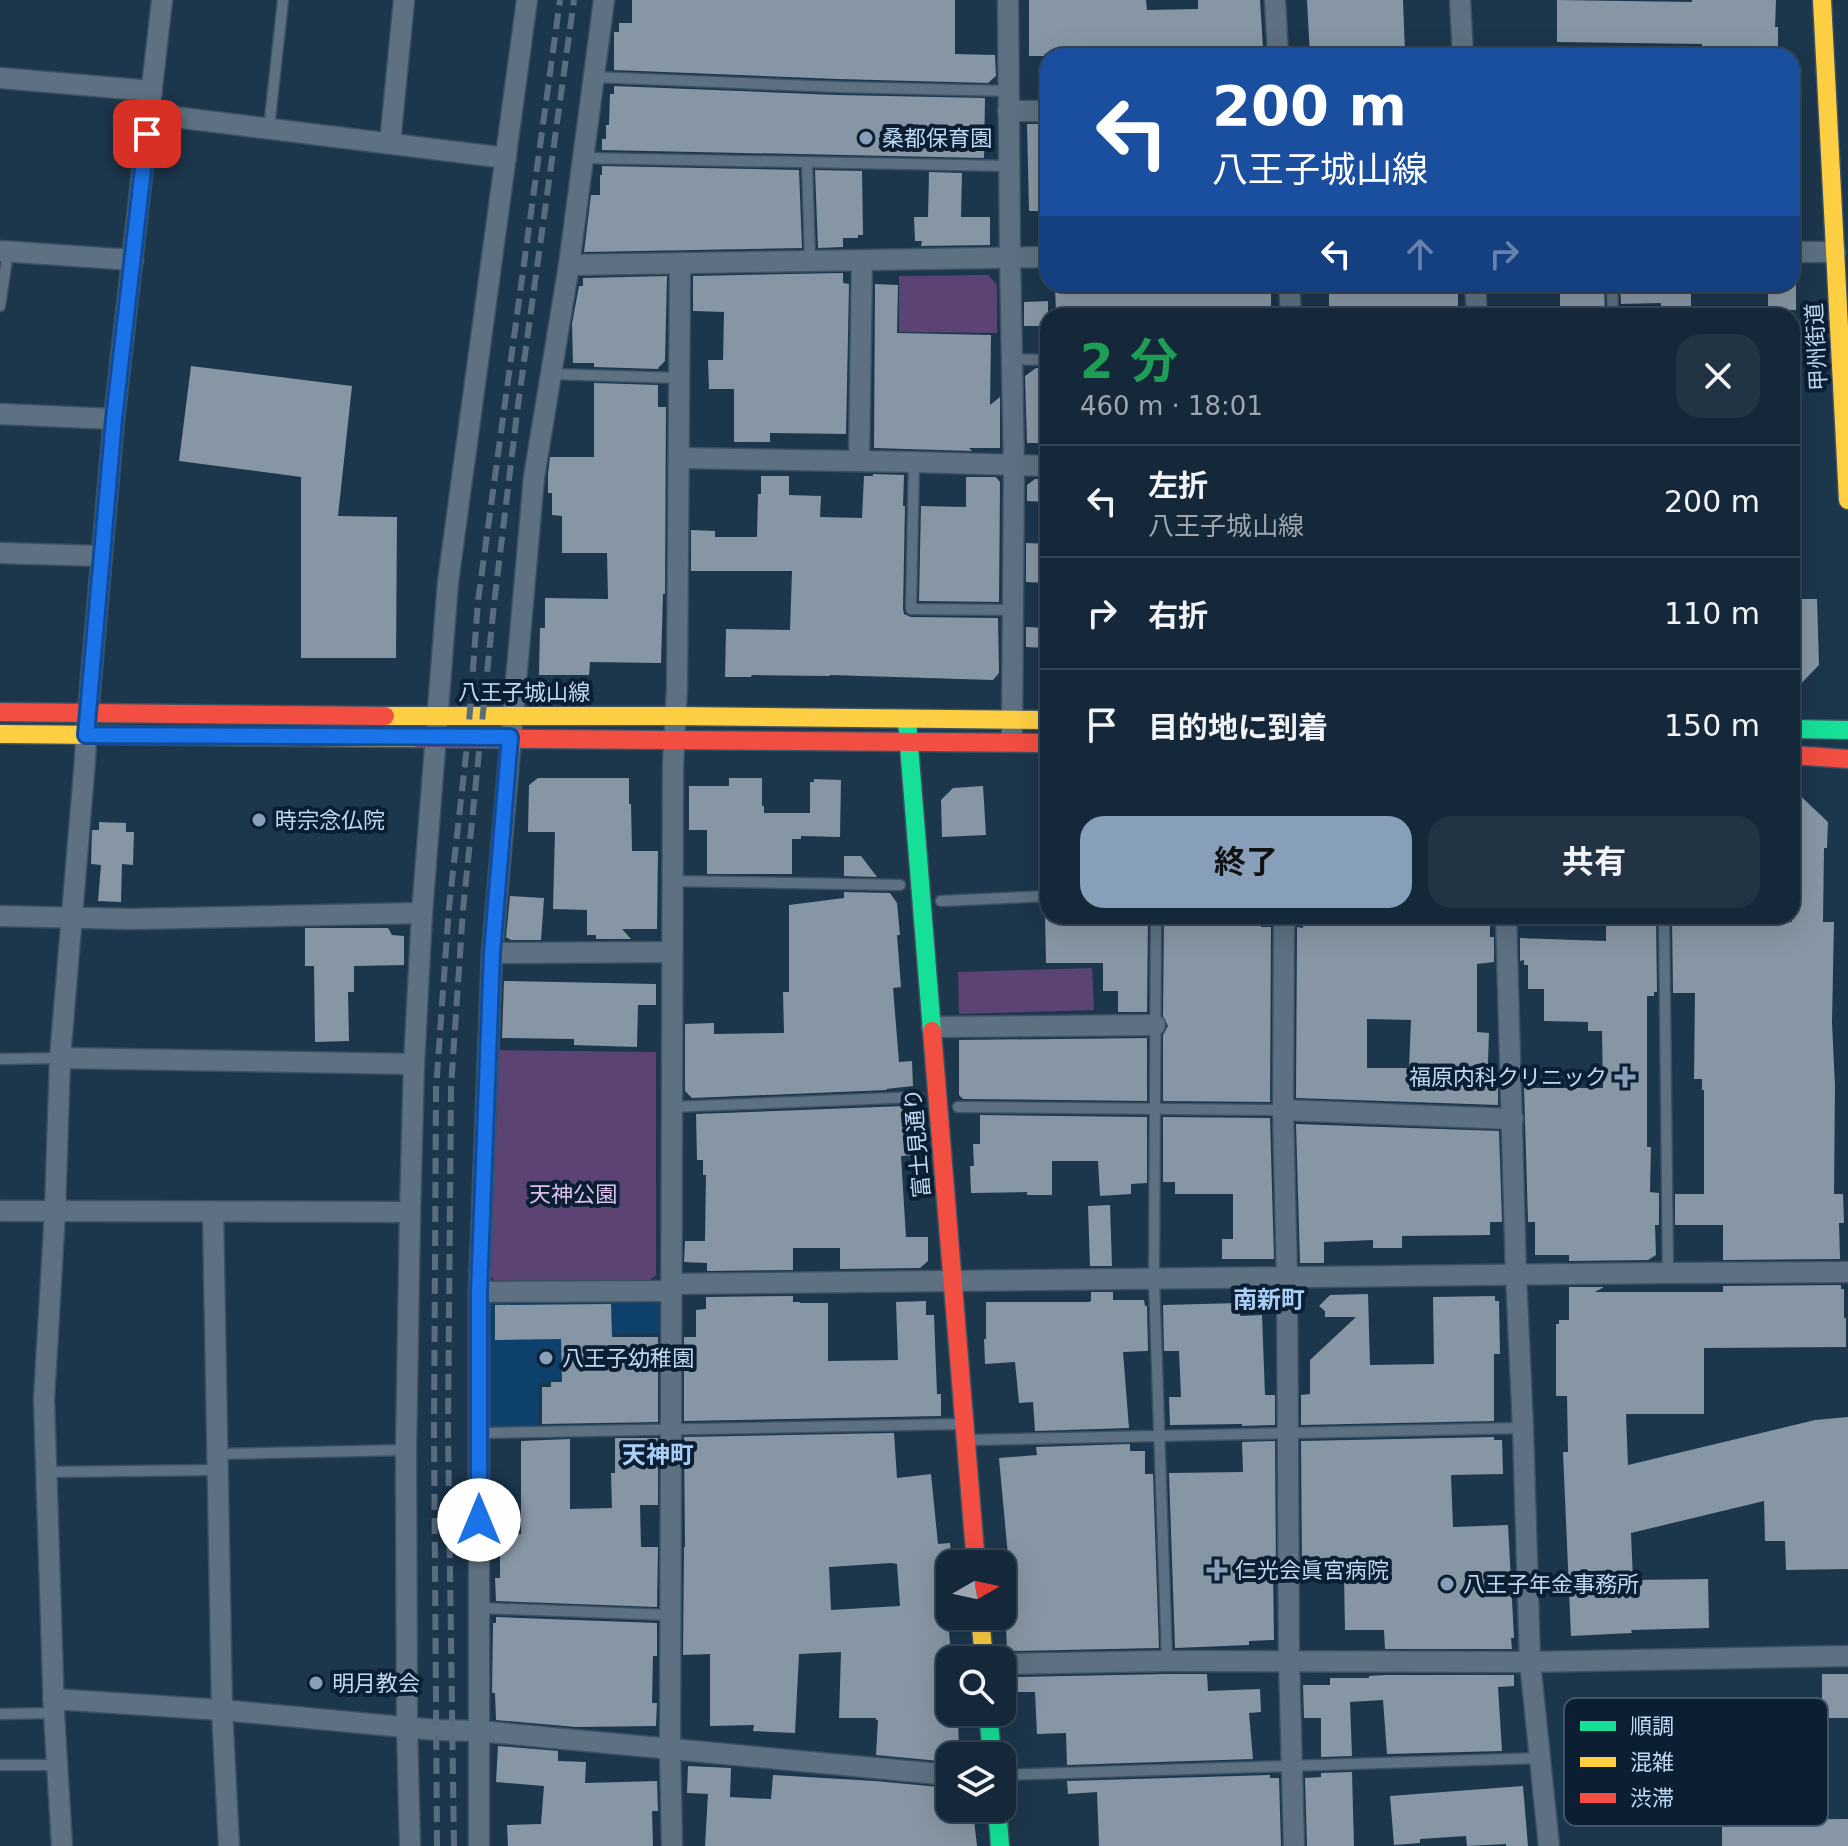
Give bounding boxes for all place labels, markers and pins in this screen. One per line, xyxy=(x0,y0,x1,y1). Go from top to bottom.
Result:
pin xyxy=(113,100,181,168)
place label: 桑都保育園 xyxy=(882,126,992,151)
marker: 桑都保育園 xyxy=(857,129,875,147)
place label: 時宗念仏院 xyxy=(275,808,385,833)
marker: 時宗念仏院 xyxy=(250,811,268,829)
place label: 福原内科クリニック xyxy=(1409,1065,1607,1090)
marker: 福原内科クリニック xyxy=(1614,1066,1636,1088)
place label: 八王子幼稚園 xyxy=(562,1346,694,1371)
marker: 八王子幼稚園 xyxy=(537,1349,555,1367)
place label: 仁光会眞宮病院 xyxy=(1235,1558,1389,1583)
marker: 仁光会眞宮病院 xyxy=(1206,1559,1228,1581)
place label: 八王子年金事務所 xyxy=(1463,1572,1639,1597)
marker: 八王子年金事務所 xyxy=(1438,1575,1456,1593)
place label: 明月教会 xyxy=(332,1671,420,1696)
marker: 明月教会 xyxy=(307,1674,325,1692)

